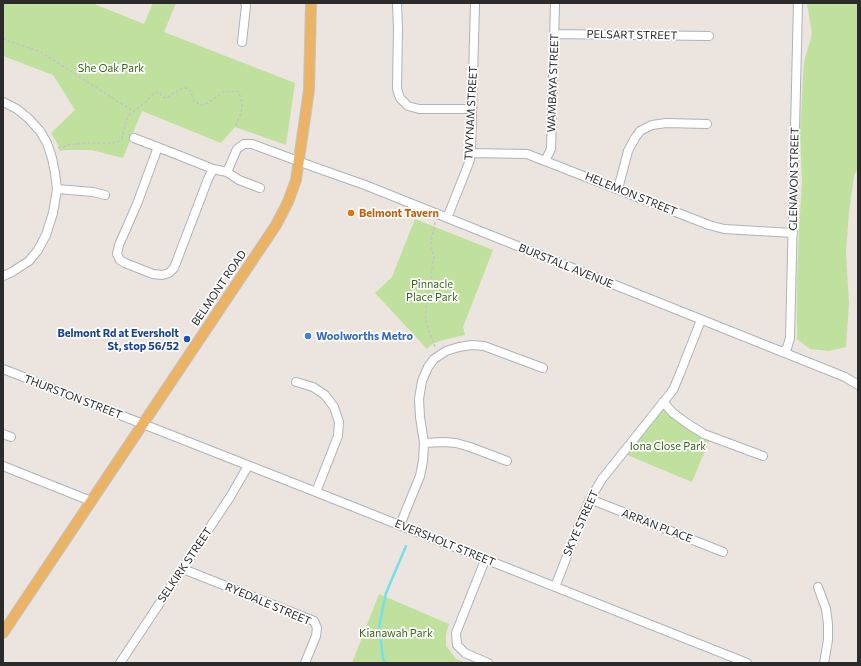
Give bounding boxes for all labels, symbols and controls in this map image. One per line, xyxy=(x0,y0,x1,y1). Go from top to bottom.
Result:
street label: PELSART STREET xyxy=(586,28,678,42)
street label: WAMBAYA STREET xyxy=(545,33,561,133)
park label: She Oak Park xyxy=(78,61,144,75)
street label: TWYNAM STREET xyxy=(462,65,480,161)
street label: GLENAVON STREET xyxy=(786,127,802,231)
street label: HELEMON STREET xyxy=(583,169,679,219)
place label: Belmont Tavern xyxy=(359,206,439,220)
marker: Belmont Tavern xyxy=(346,208,356,218)
street label: BURSTALL AVENUE xyxy=(517,241,615,291)
street label: BELMONT ROAD xyxy=(189,248,249,328)
park label: Pinnacle Place Park xyxy=(406,277,458,303)
place label: Belmont Rd at Eversholt St, stop 56/52 xyxy=(57,326,179,352)
place label: Woolworths Metro xyxy=(316,329,413,343)
marker: Woolworths Metro xyxy=(303,331,313,341)
marker: Belmont Rd at Eversholt St, stop 56/52 xyxy=(182,334,192,344)
street label: THURSTON STREET xyxy=(22,372,124,422)
park label: Iona Close Park xyxy=(630,439,706,453)
street label: SKYE STREET xyxy=(561,488,601,558)
street label: ARRAN PLACE xyxy=(620,506,694,546)
street label: EVERSHOLT STREET xyxy=(393,517,497,569)
street label: SELKIRK STREET xyxy=(155,525,215,605)
street label: RYEDALE STREET xyxy=(223,580,313,628)
park label: Kianawah Park xyxy=(359,626,433,640)

